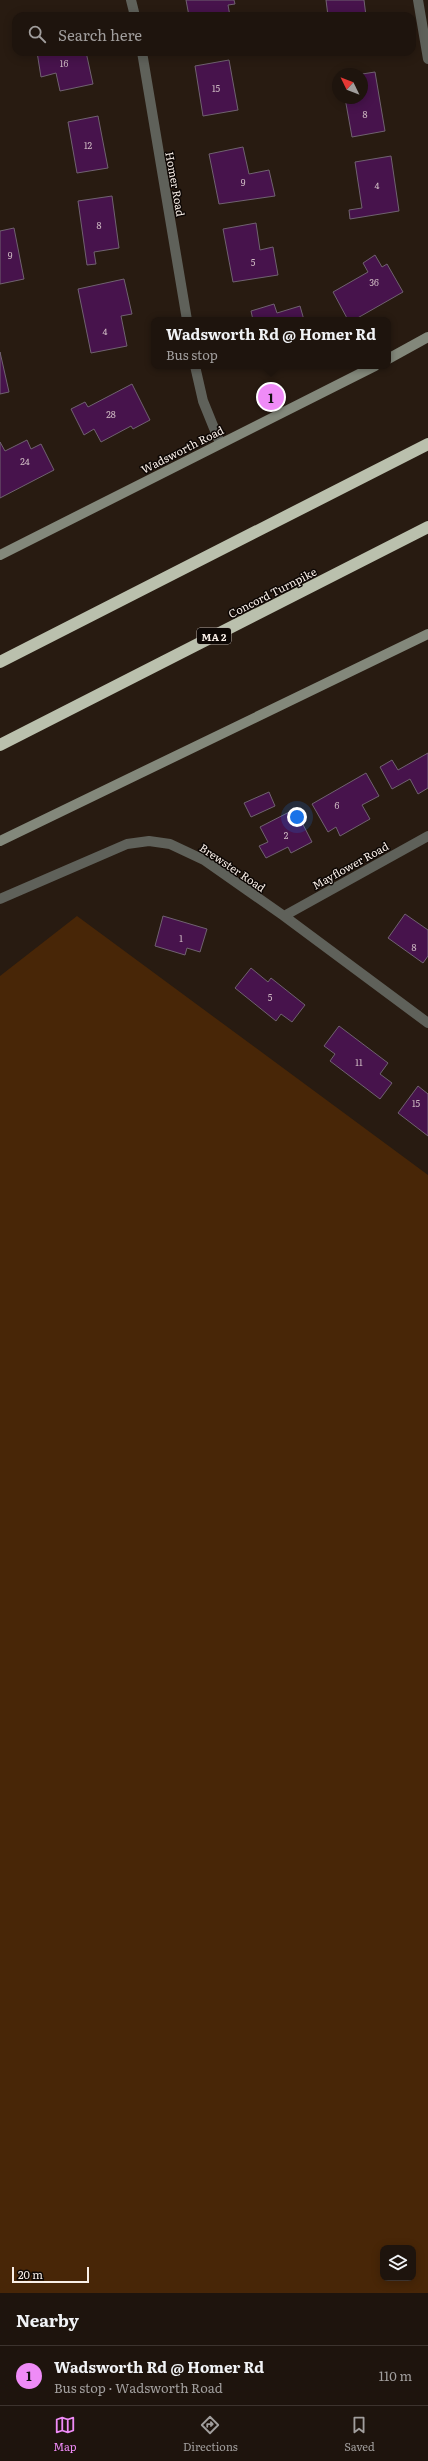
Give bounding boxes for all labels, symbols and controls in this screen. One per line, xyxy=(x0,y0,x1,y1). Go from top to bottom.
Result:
search box xyxy=(12,12,416,56)
icon: search xyxy=(26,23,48,45)
text: Search here xyxy=(58,23,142,46)
house number: 16 xyxy=(60,56,68,70)
north arrow xyxy=(332,68,368,104)
house number: 15 xyxy=(212,81,221,95)
house number: 8 xyxy=(363,107,368,121)
house number: 12 xyxy=(84,138,93,152)
street label: Homer Road xyxy=(162,150,190,218)
house number: 9 xyxy=(241,175,246,189)
house number: 4 xyxy=(375,178,380,192)
house number: 8 xyxy=(97,218,102,232)
house number: 9 xyxy=(8,248,13,262)
house number: 5 xyxy=(251,255,256,269)
house number: 36 xyxy=(369,275,379,289)
popup xyxy=(151,317,391,369)
text: Wadsworth Rd @ Homer Rd xyxy=(166,322,376,345)
house number: 4 xyxy=(103,324,108,338)
text: Bus stop xyxy=(166,345,218,364)
pin: 1 xyxy=(258,382,284,412)
house number: 28 xyxy=(106,407,116,421)
street label: Wadsworth Road xyxy=(138,421,226,477)
house number: 24 xyxy=(20,454,30,468)
street label: Concord Turnpike xyxy=(225,563,319,621)
road number: MA 2 xyxy=(197,628,231,644)
house number: 6 xyxy=(335,798,340,812)
your location xyxy=(287,807,307,827)
house number: 2 xyxy=(284,828,289,842)
street label: Mayflower Road xyxy=(309,837,391,893)
street label: Brewster Road xyxy=(197,839,269,895)
house number: 1 xyxy=(179,931,183,945)
house number: 8 xyxy=(412,940,417,954)
house number: 5 xyxy=(268,990,273,1004)
house number: 11 xyxy=(355,1055,363,1069)
house number: 15 xyxy=(412,1096,421,1110)
map controls xyxy=(380,2245,416,2281)
button: layers xyxy=(380,2245,416,2281)
scale bar xyxy=(12,2265,89,2284)
text: 20 m xyxy=(18,2266,43,2282)
text: Nearby xyxy=(16,2307,79,2332)
text: Wadsworth Rd @ Homer Rd xyxy=(54,2355,264,2378)
text: 1 xyxy=(26,2366,32,2385)
text: 110 m xyxy=(379,2366,412,2385)
text: Bus stop · Wadsworth Road xyxy=(54,2378,223,2397)
tab: Map xyxy=(53,2414,77,2454)
tab: Directions xyxy=(183,2414,238,2454)
tab: Saved xyxy=(344,2414,375,2454)

